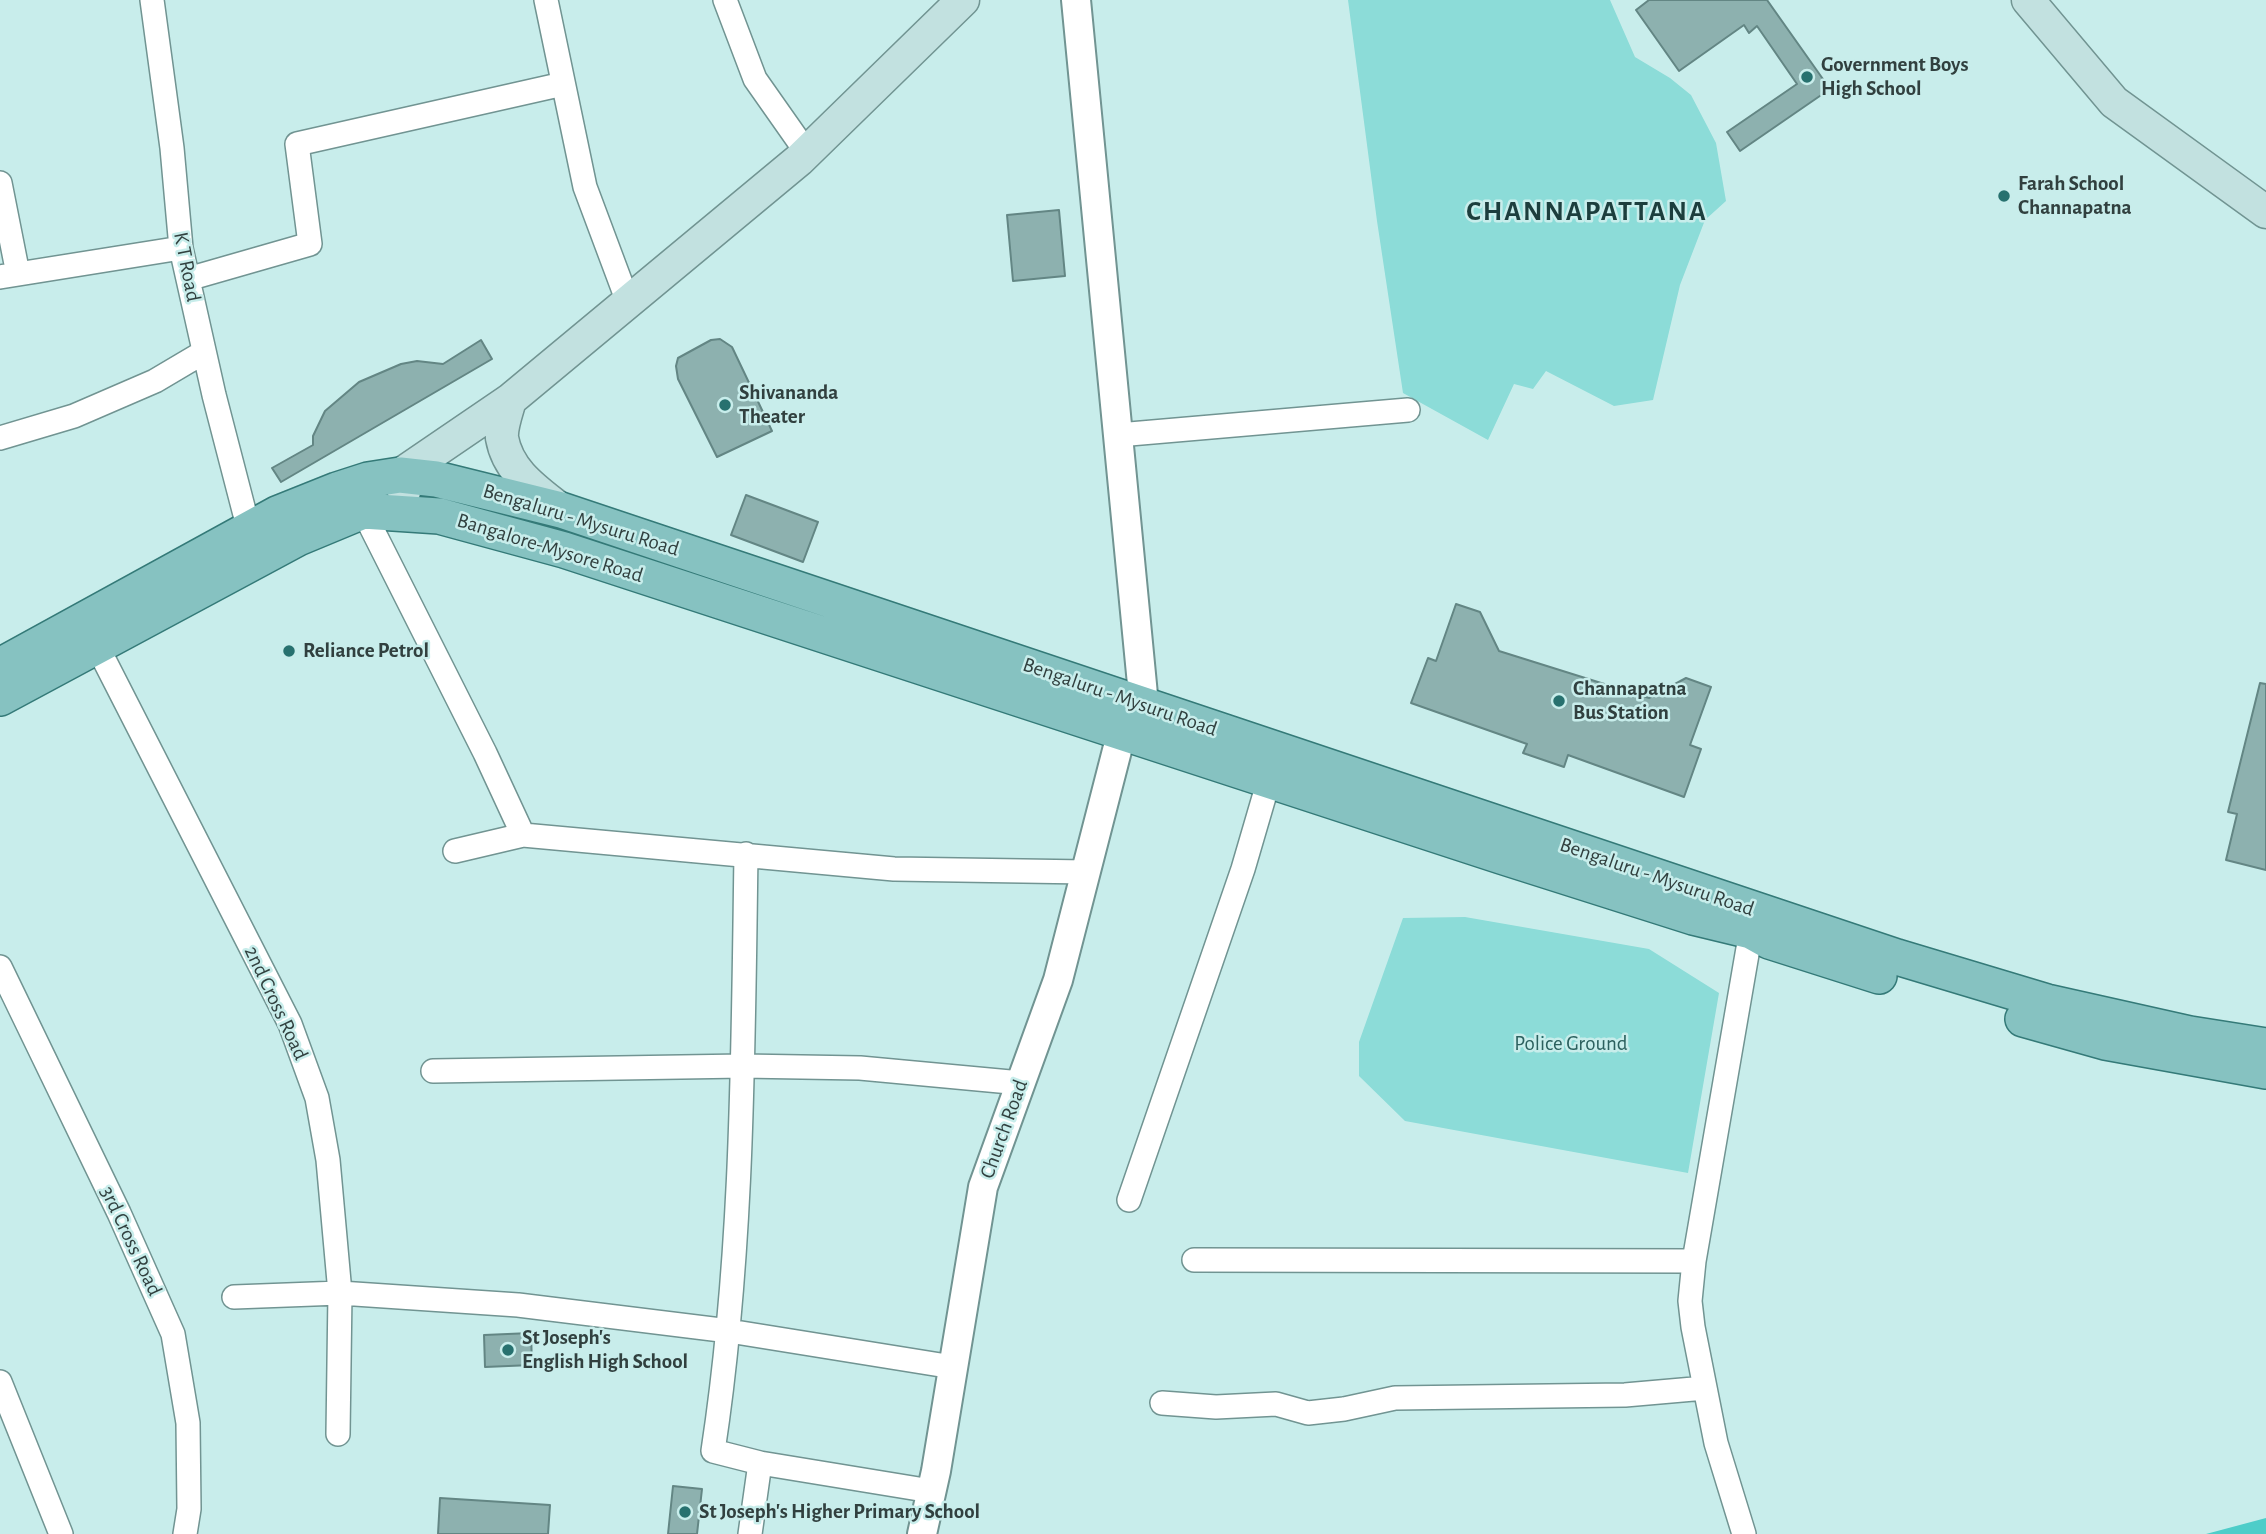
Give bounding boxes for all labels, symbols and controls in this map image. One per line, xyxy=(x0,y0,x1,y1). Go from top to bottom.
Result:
place label: Government Boys High School xyxy=(1821,52,1968,102)
marker: Government Boys High School xyxy=(1799,69,1815,85)
place label: Farah School Channapatna xyxy=(2018,171,2132,221)
marker: Farah School Channapatna xyxy=(1996,188,2012,204)
district label: CHANNAPATTANA xyxy=(1468,195,1706,229)
street label: K T Road xyxy=(168,230,206,304)
place label: Shivananda Theater xyxy=(739,380,838,430)
marker: Shivananda Theater xyxy=(717,397,733,413)
street label: Bengaluru - Mysuru Road xyxy=(480,478,682,562)
street label: Bangalore-Mysore Road xyxy=(454,508,646,588)
place label: Reliance Petrol xyxy=(303,638,429,664)
marker: Reliance Petrol xyxy=(281,643,297,659)
street label: Bengaluru - Mysuru Road xyxy=(1019,652,1221,742)
place label: Channapatna Bus Station xyxy=(1573,676,1687,726)
marker: Channapatna Bus Station xyxy=(1551,693,1567,709)
street label: Bengaluru - Mysuru Road xyxy=(1556,832,1758,922)
street label: 2nd Cross Road xyxy=(239,942,313,1064)
park label: Police Ground xyxy=(1514,1031,1628,1057)
street label: Church Road xyxy=(974,1076,1034,1182)
street label: 3rd Cross Road xyxy=(95,1182,167,1300)
place label: St Joseph's English High School xyxy=(522,1325,688,1375)
marker: St Joseph's English High School xyxy=(500,1342,516,1358)
place label: St Joseph's Higher Primary School xyxy=(699,1499,980,1525)
marker: St Joseph's Higher Primary School xyxy=(677,1504,693,1520)

